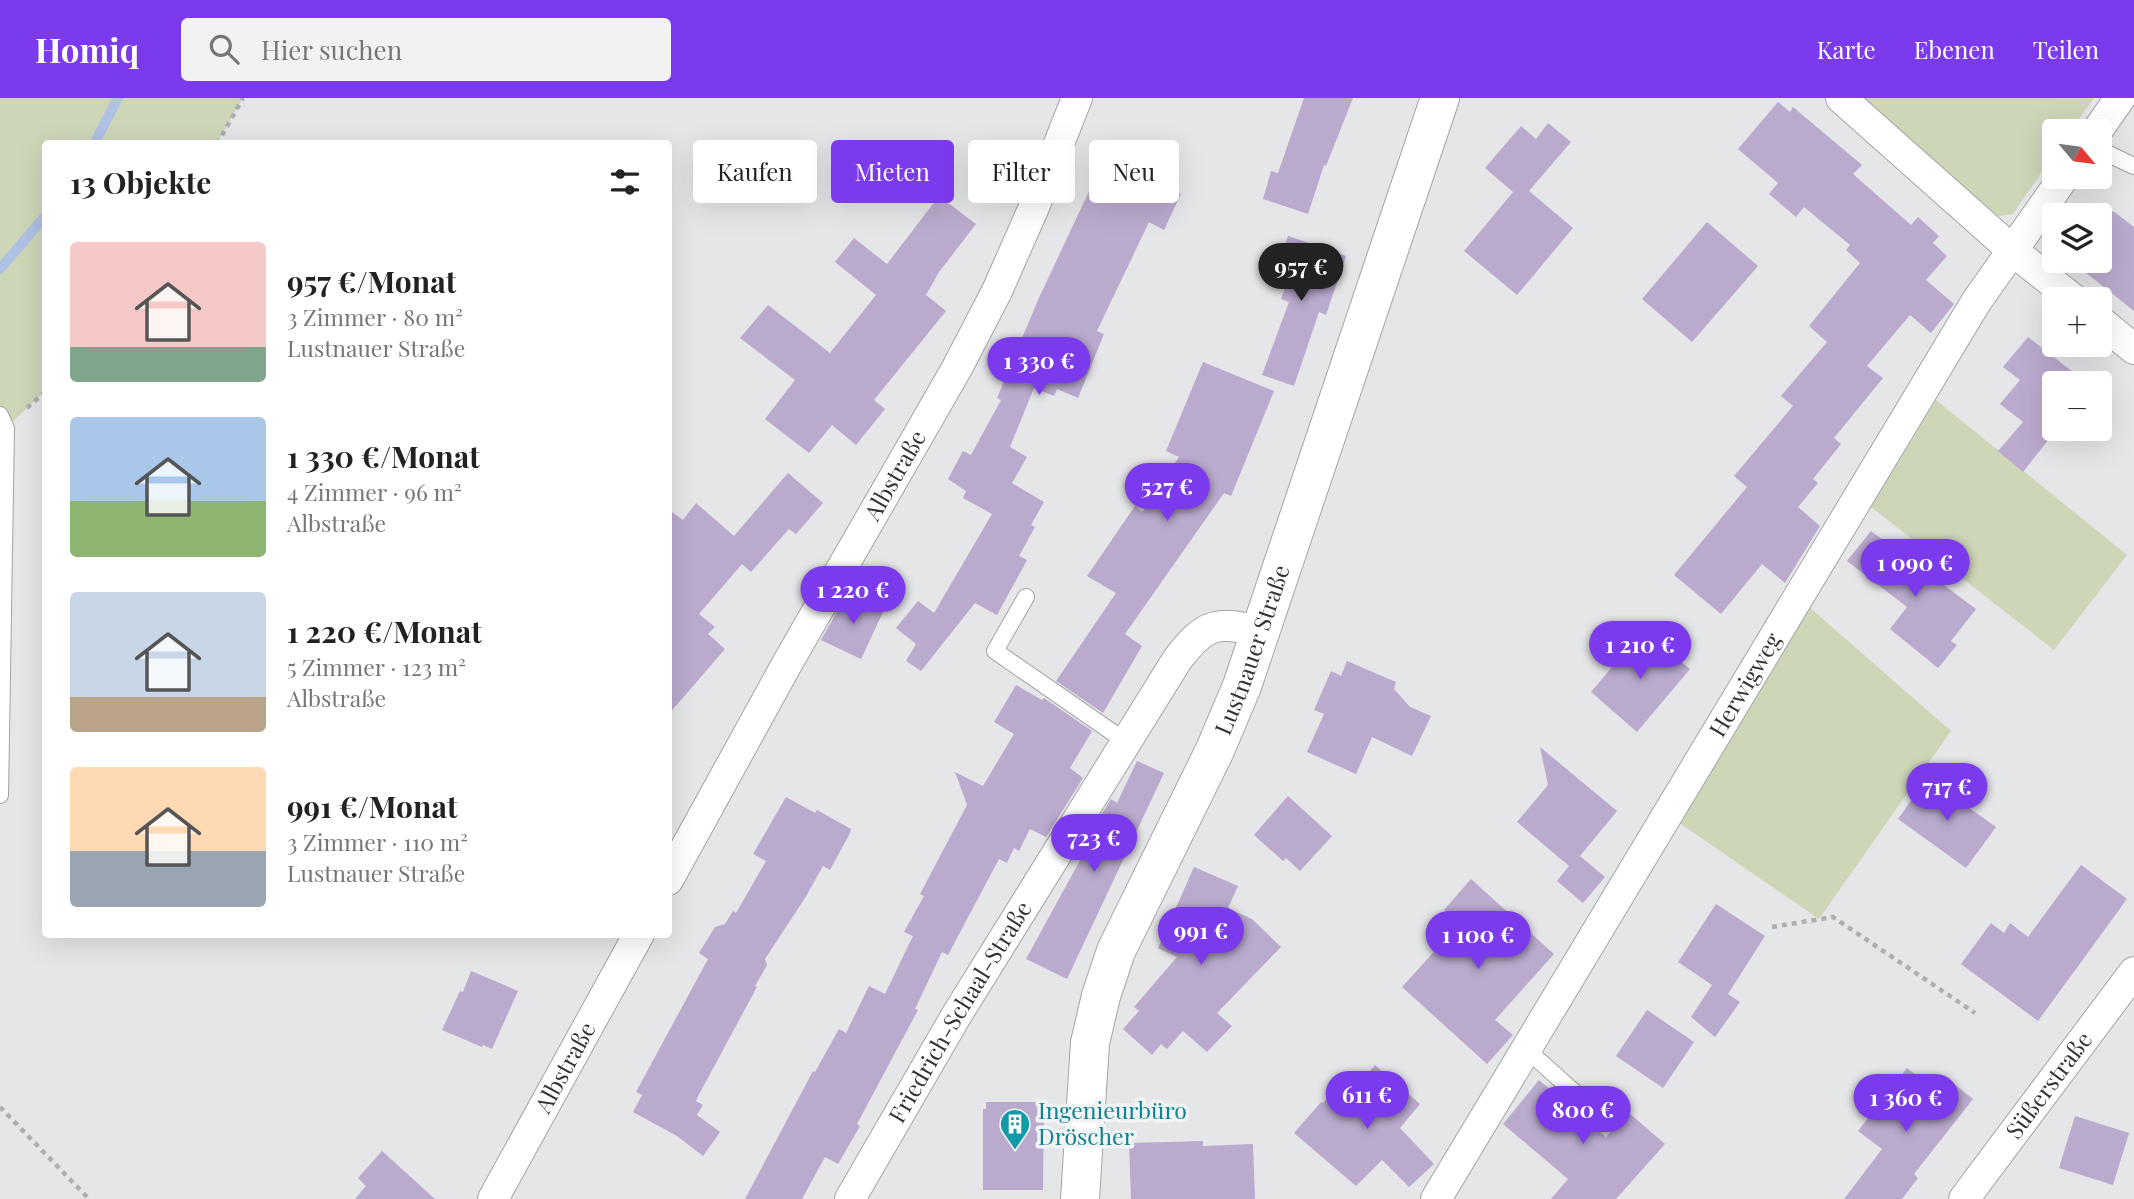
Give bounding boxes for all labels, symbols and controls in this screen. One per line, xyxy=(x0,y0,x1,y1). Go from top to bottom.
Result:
search box xyxy=(181,18,671,81)
text: Homiq xyxy=(35,27,139,71)
icon: search xyxy=(205,30,243,68)
text: Hier suchen xyxy=(261,32,402,67)
text: Karte xyxy=(1817,33,1876,65)
text: Ebenen xyxy=(1914,33,1995,65)
text: Teilen xyxy=(2033,33,2099,65)
north arrow xyxy=(2042,119,2112,189)
map controls xyxy=(2042,119,2112,441)
chip: Kaufen xyxy=(693,140,817,203)
chip: Mieten xyxy=(831,140,954,203)
chip: Filter xyxy=(968,140,1075,203)
chip: Neu xyxy=(1089,140,1179,203)
text: 13 Objekte xyxy=(70,162,211,202)
icon: filters xyxy=(606,163,644,201)
button: layers xyxy=(2042,203,2112,273)
pin: 957 € xyxy=(1252,244,1350,303)
text: 957 € xyxy=(1274,250,1328,281)
text: 957 €/Monat xyxy=(287,261,456,301)
icon: home xyxy=(126,270,210,354)
button: + xyxy=(2042,287,2112,357)
text: 3 Zimmer · 80 m² xyxy=(287,301,463,332)
text: Lustnauer Straße xyxy=(287,332,465,363)
pin: 1 330 € xyxy=(974,338,1104,397)
text: 1 330 € xyxy=(1003,344,1075,375)
button: − xyxy=(2042,371,2112,441)
street label: Albstraße xyxy=(855,424,932,526)
text: 1 330 €/Monat xyxy=(287,436,480,476)
icon: home xyxy=(126,445,210,529)
pin: 527 € xyxy=(1118,464,1216,523)
text: 527 € xyxy=(1141,470,1193,501)
text: 4 Zimmer · 96 m² xyxy=(287,476,462,507)
text: Albstraße xyxy=(287,507,386,538)
pin: 1 090 € xyxy=(1850,540,1980,599)
text: 1 090 € xyxy=(1877,546,1953,577)
street label: Lustnauer Straße xyxy=(1206,561,1296,739)
pin: 1 220 € xyxy=(788,566,918,626)
text: 1 220 € xyxy=(817,573,889,604)
text: 1 220 €/Monat xyxy=(287,611,482,651)
icon: home xyxy=(126,620,210,704)
pin: 1 210 € xyxy=(1575,622,1705,681)
street label: Herwigweg xyxy=(1701,626,1788,742)
text: 1 210 € xyxy=(1605,628,1675,659)
text: 5 Zimmer · 123 m² xyxy=(287,651,466,682)
text: Albstraße xyxy=(287,682,386,713)
pin: 717 € xyxy=(1898,764,1996,823)
text: 717 € xyxy=(1922,770,1972,801)
text: 991 €/Monat xyxy=(287,786,458,826)
icon: home xyxy=(126,795,210,879)
pin: 723 € xyxy=(1045,814,1143,874)
text: 723 € xyxy=(1067,821,1121,852)
text: 3 Zimmer · 110 m² xyxy=(287,826,468,857)
text: Lustnauer Straße xyxy=(287,857,465,888)
street label: Friedrich-Schaal-Straße xyxy=(881,895,1038,1128)
pin: 991 € xyxy=(1152,908,1250,967)
pin: 1 100 € xyxy=(1413,912,1543,971)
text: 991 € xyxy=(1174,914,1228,945)
text: 1 100 € xyxy=(1442,918,1514,949)
street label: Albstraße xyxy=(526,1016,602,1119)
street label: Süßerstraße xyxy=(1998,1025,2098,1144)
pin: 611 € xyxy=(1318,1072,1416,1131)
pin: 1 360 € xyxy=(1841,1074,1971,1134)
text: 611 € xyxy=(1342,1078,1392,1109)
text: 1 360 € xyxy=(1869,1081,1943,1112)
pin: 800 € xyxy=(1534,1086,1632,1146)
text: 800 € xyxy=(1552,1093,1614,1124)
place label: Ingenieurbüro Dröscher xyxy=(1038,1094,1187,1151)
building icon: Ingenieurbüro Dröscher xyxy=(998,1107,1032,1151)

